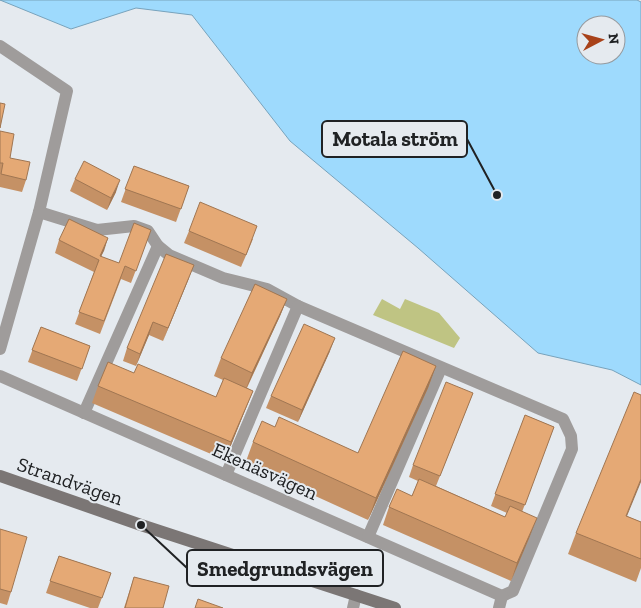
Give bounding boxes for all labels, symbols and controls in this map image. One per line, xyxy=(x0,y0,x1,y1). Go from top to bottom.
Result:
north arrow xyxy=(576,15,626,65)
text: N xyxy=(604,33,622,45)
callout: Motala ström xyxy=(322,121,467,157)
text: Motala ström xyxy=(332,126,458,151)
street label: Ekenäsvägen xyxy=(209,437,322,505)
street label: Strandvägen xyxy=(14,452,126,510)
callout: Smedgrundsvägen xyxy=(187,550,383,586)
text: Smedgrundsvägen xyxy=(197,556,373,581)

